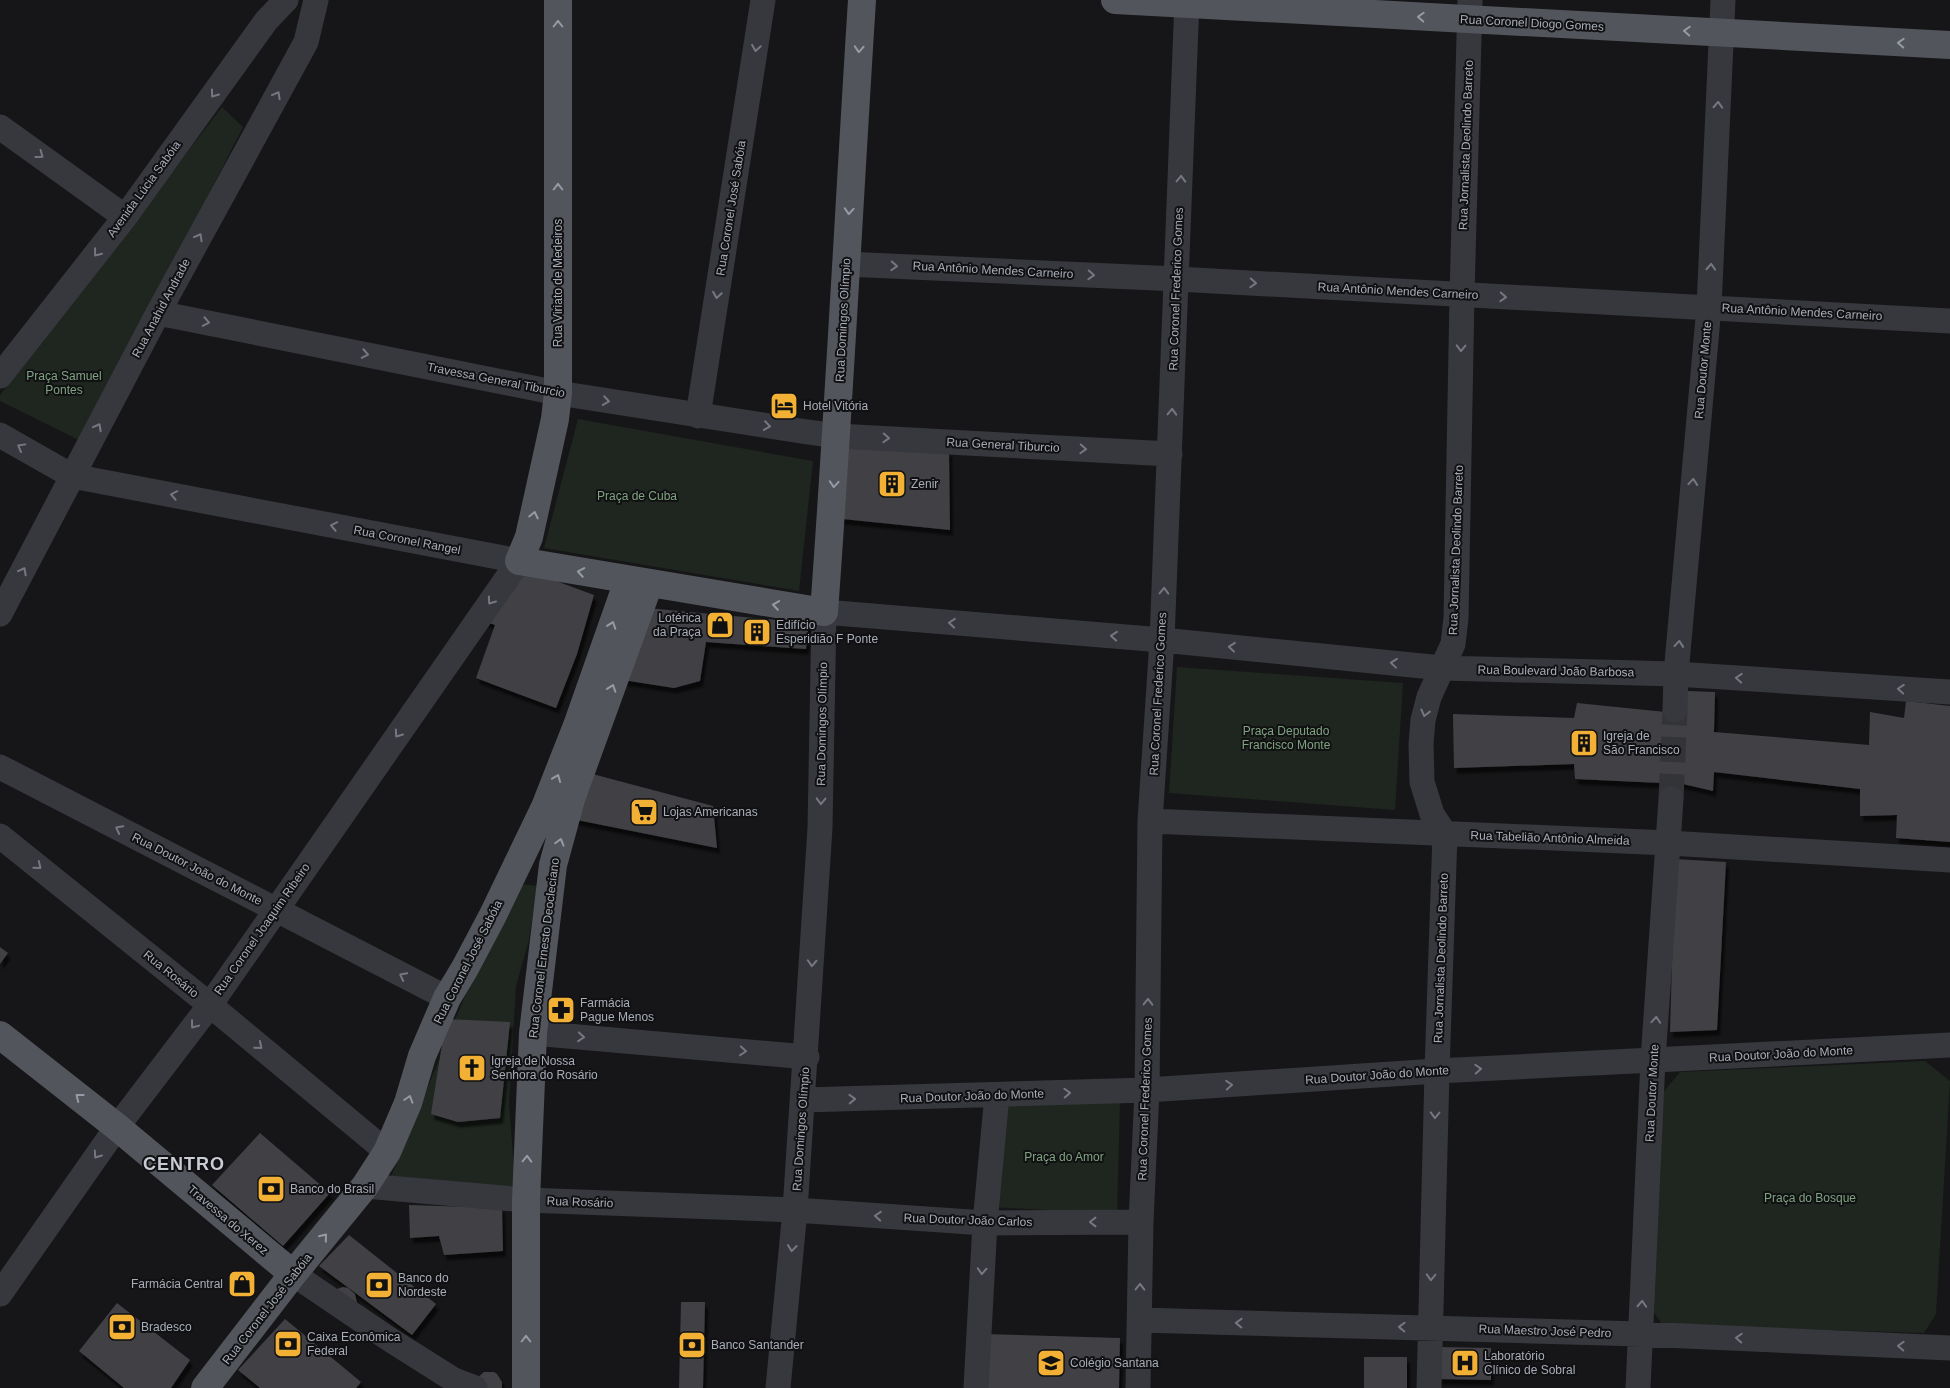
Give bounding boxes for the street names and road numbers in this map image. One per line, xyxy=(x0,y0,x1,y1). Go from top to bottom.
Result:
street label: Rua Coronel Diogo Gomes xyxy=(1460,12,1604,34)
street label: Rua Jornalista Deolindo Barreto xyxy=(1456,59,1476,230)
street label: Avenida Lúcia Sabóia xyxy=(104,138,184,240)
street label: Rua Coronel José Sabóia xyxy=(713,139,749,277)
street label: Rua Coronel Frederico Gomes xyxy=(1166,207,1186,371)
street label: Rua Viriato de Medeiros xyxy=(551,219,565,347)
street label: Rua Anahid Andrade xyxy=(129,256,193,360)
street label: Rua Domingos Olímpio xyxy=(833,257,853,382)
street label: Rua Antônio Mendes Carneiro xyxy=(912,259,1074,281)
street label: Rua Antônio Mendes Carneiro xyxy=(1317,280,1479,302)
street label: Rua Antônio Mendes Carneiro xyxy=(1721,301,1883,323)
street label: Rua Doutor Monte xyxy=(1692,320,1714,419)
street label: Travessa General Tiburcio xyxy=(426,360,567,400)
street label: Rua General Tiburcio xyxy=(946,435,1060,455)
street label: Rua Jornalista Deolindo Barreto xyxy=(1446,464,1466,635)
street label: Rua Coronel Rangel xyxy=(352,523,462,557)
street label: Rua Coronel Frederico Gomes xyxy=(1147,612,1169,776)
street label: Rua Domingos Olímpio xyxy=(814,662,830,786)
street label: Rua Boulevard João Barbosa xyxy=(1477,663,1635,679)
street label: Rua Tabelião Antônio Almeida xyxy=(1470,828,1630,848)
street label: Rua Doutor João do Monte xyxy=(130,830,265,908)
street label: Rua Coronel Ernesto Deocleciano xyxy=(526,857,562,1039)
street label: Rua Coronel Joaquim Ribeiro xyxy=(211,860,313,997)
street label: Rua Jornalista Deolindo Barreto xyxy=(1431,872,1451,1043)
street label: Rua Coronel José Sabóia xyxy=(431,898,505,1026)
street label: Rua Rosário xyxy=(141,948,202,1001)
street label: Rua Coronel Frederico Gomes xyxy=(1135,1017,1155,1181)
street label: Rua Doutor Monte xyxy=(1642,1043,1662,1142)
street label: Rua Doutor João do Monte xyxy=(1709,1043,1854,1065)
street label: Rua Doutor João do Monte xyxy=(1305,1063,1450,1087)
street label: Rua Domingos Olímpio xyxy=(790,1066,812,1191)
street label: Rua Doutor João do Monte xyxy=(900,1086,1045,1106)
street label: Travessa do Xerez xyxy=(185,1182,271,1258)
street label: Rua Rosário xyxy=(546,1194,614,1210)
street label: Rua Doutor João Carlos xyxy=(903,1211,1033,1229)
street label: Rua Coronel José Sabóia xyxy=(219,1251,315,1367)
street label: Rua Maestro José Pedro xyxy=(1478,1322,1612,1340)

